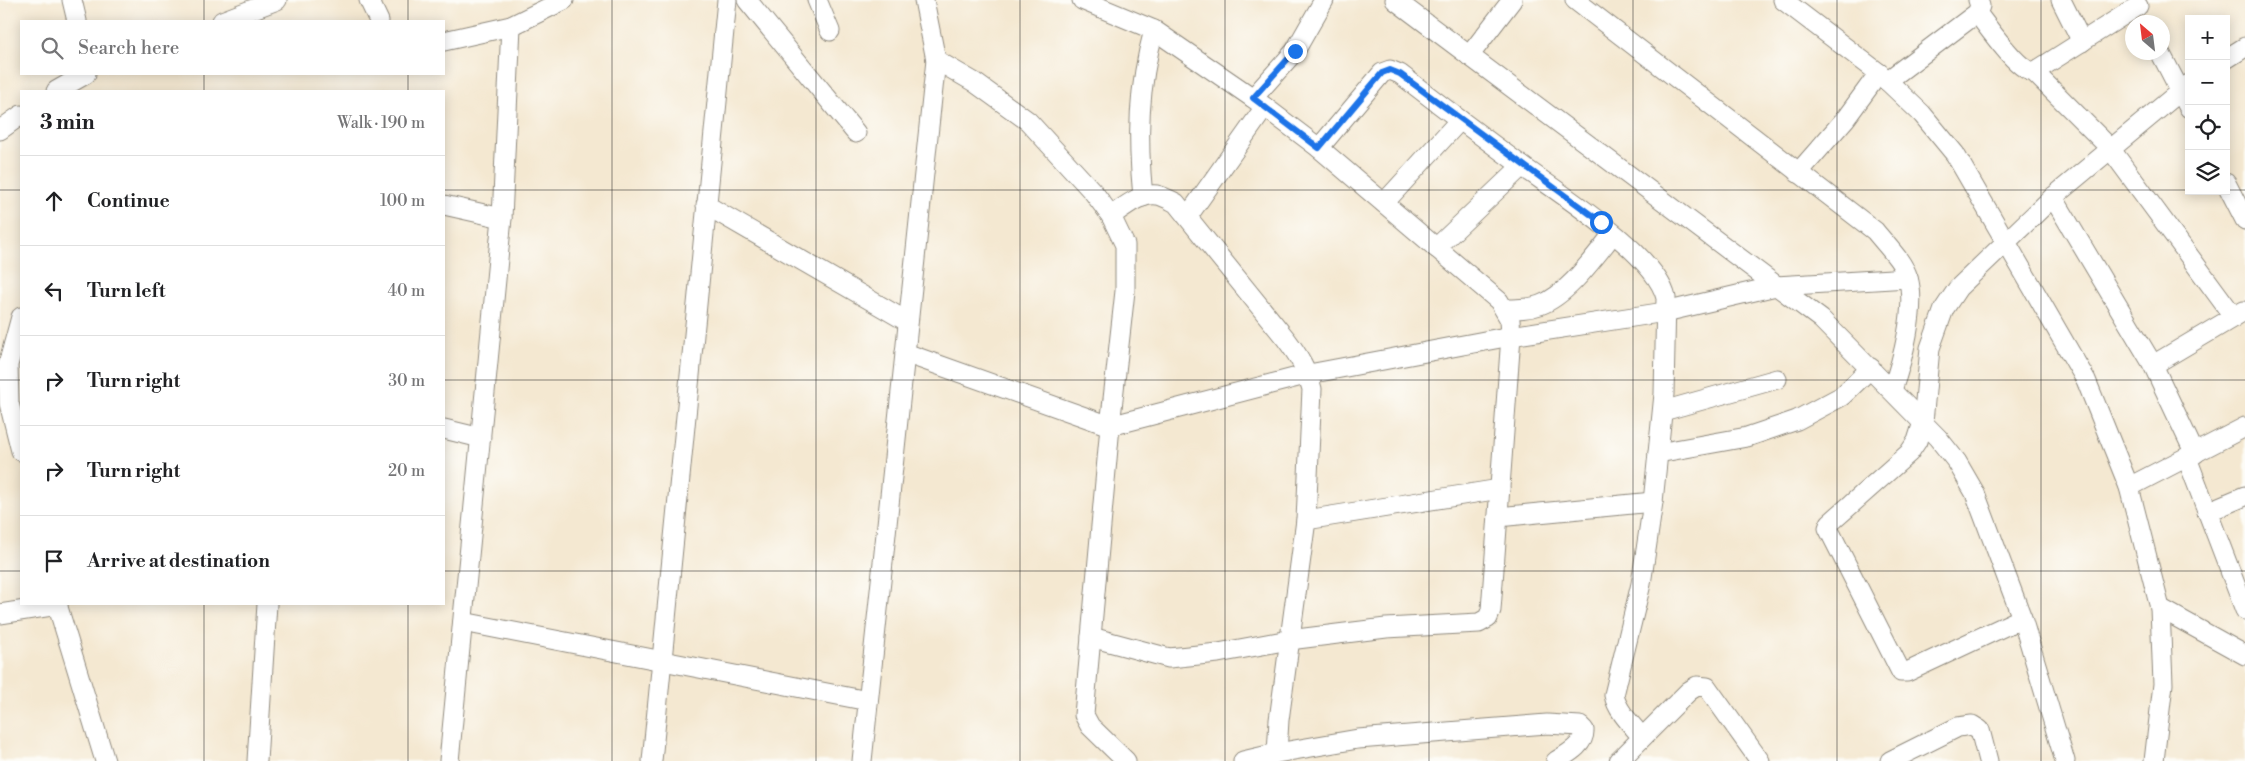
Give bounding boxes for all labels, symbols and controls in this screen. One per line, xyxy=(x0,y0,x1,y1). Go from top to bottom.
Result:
north arrow xyxy=(2125,15,2170,60)
map controls xyxy=(2185,15,2230,195)
button: + xyxy=(2185,15,2230,60)
search box xyxy=(20,20,445,75)
icon: search xyxy=(38,34,66,62)
text: Search here xyxy=(78,36,179,60)
route end xyxy=(1284,40,1307,63)
button: − xyxy=(2185,60,2230,105)
button: locate xyxy=(2185,105,2230,150)
text: 3 min xyxy=(40,110,95,136)
text: Walk · 190 m xyxy=(337,113,425,133)
button: layers xyxy=(2185,150,2230,195)
icon: ahead xyxy=(40,187,68,215)
text: Continue xyxy=(87,189,170,213)
text: 100 m xyxy=(380,191,425,211)
route start xyxy=(1590,211,1613,234)
icon: left xyxy=(40,277,68,305)
text: Turn left xyxy=(87,279,166,303)
text: 40 m xyxy=(388,281,425,301)
icon: right xyxy=(40,367,68,395)
text: Turn right xyxy=(87,369,180,393)
text: 30 m xyxy=(388,371,425,391)
icon: right xyxy=(40,457,68,485)
text: Turn right xyxy=(87,459,180,483)
text: 20 m xyxy=(388,461,425,481)
icon: arrive xyxy=(40,547,68,575)
text: Arrive at destination xyxy=(87,549,270,573)

